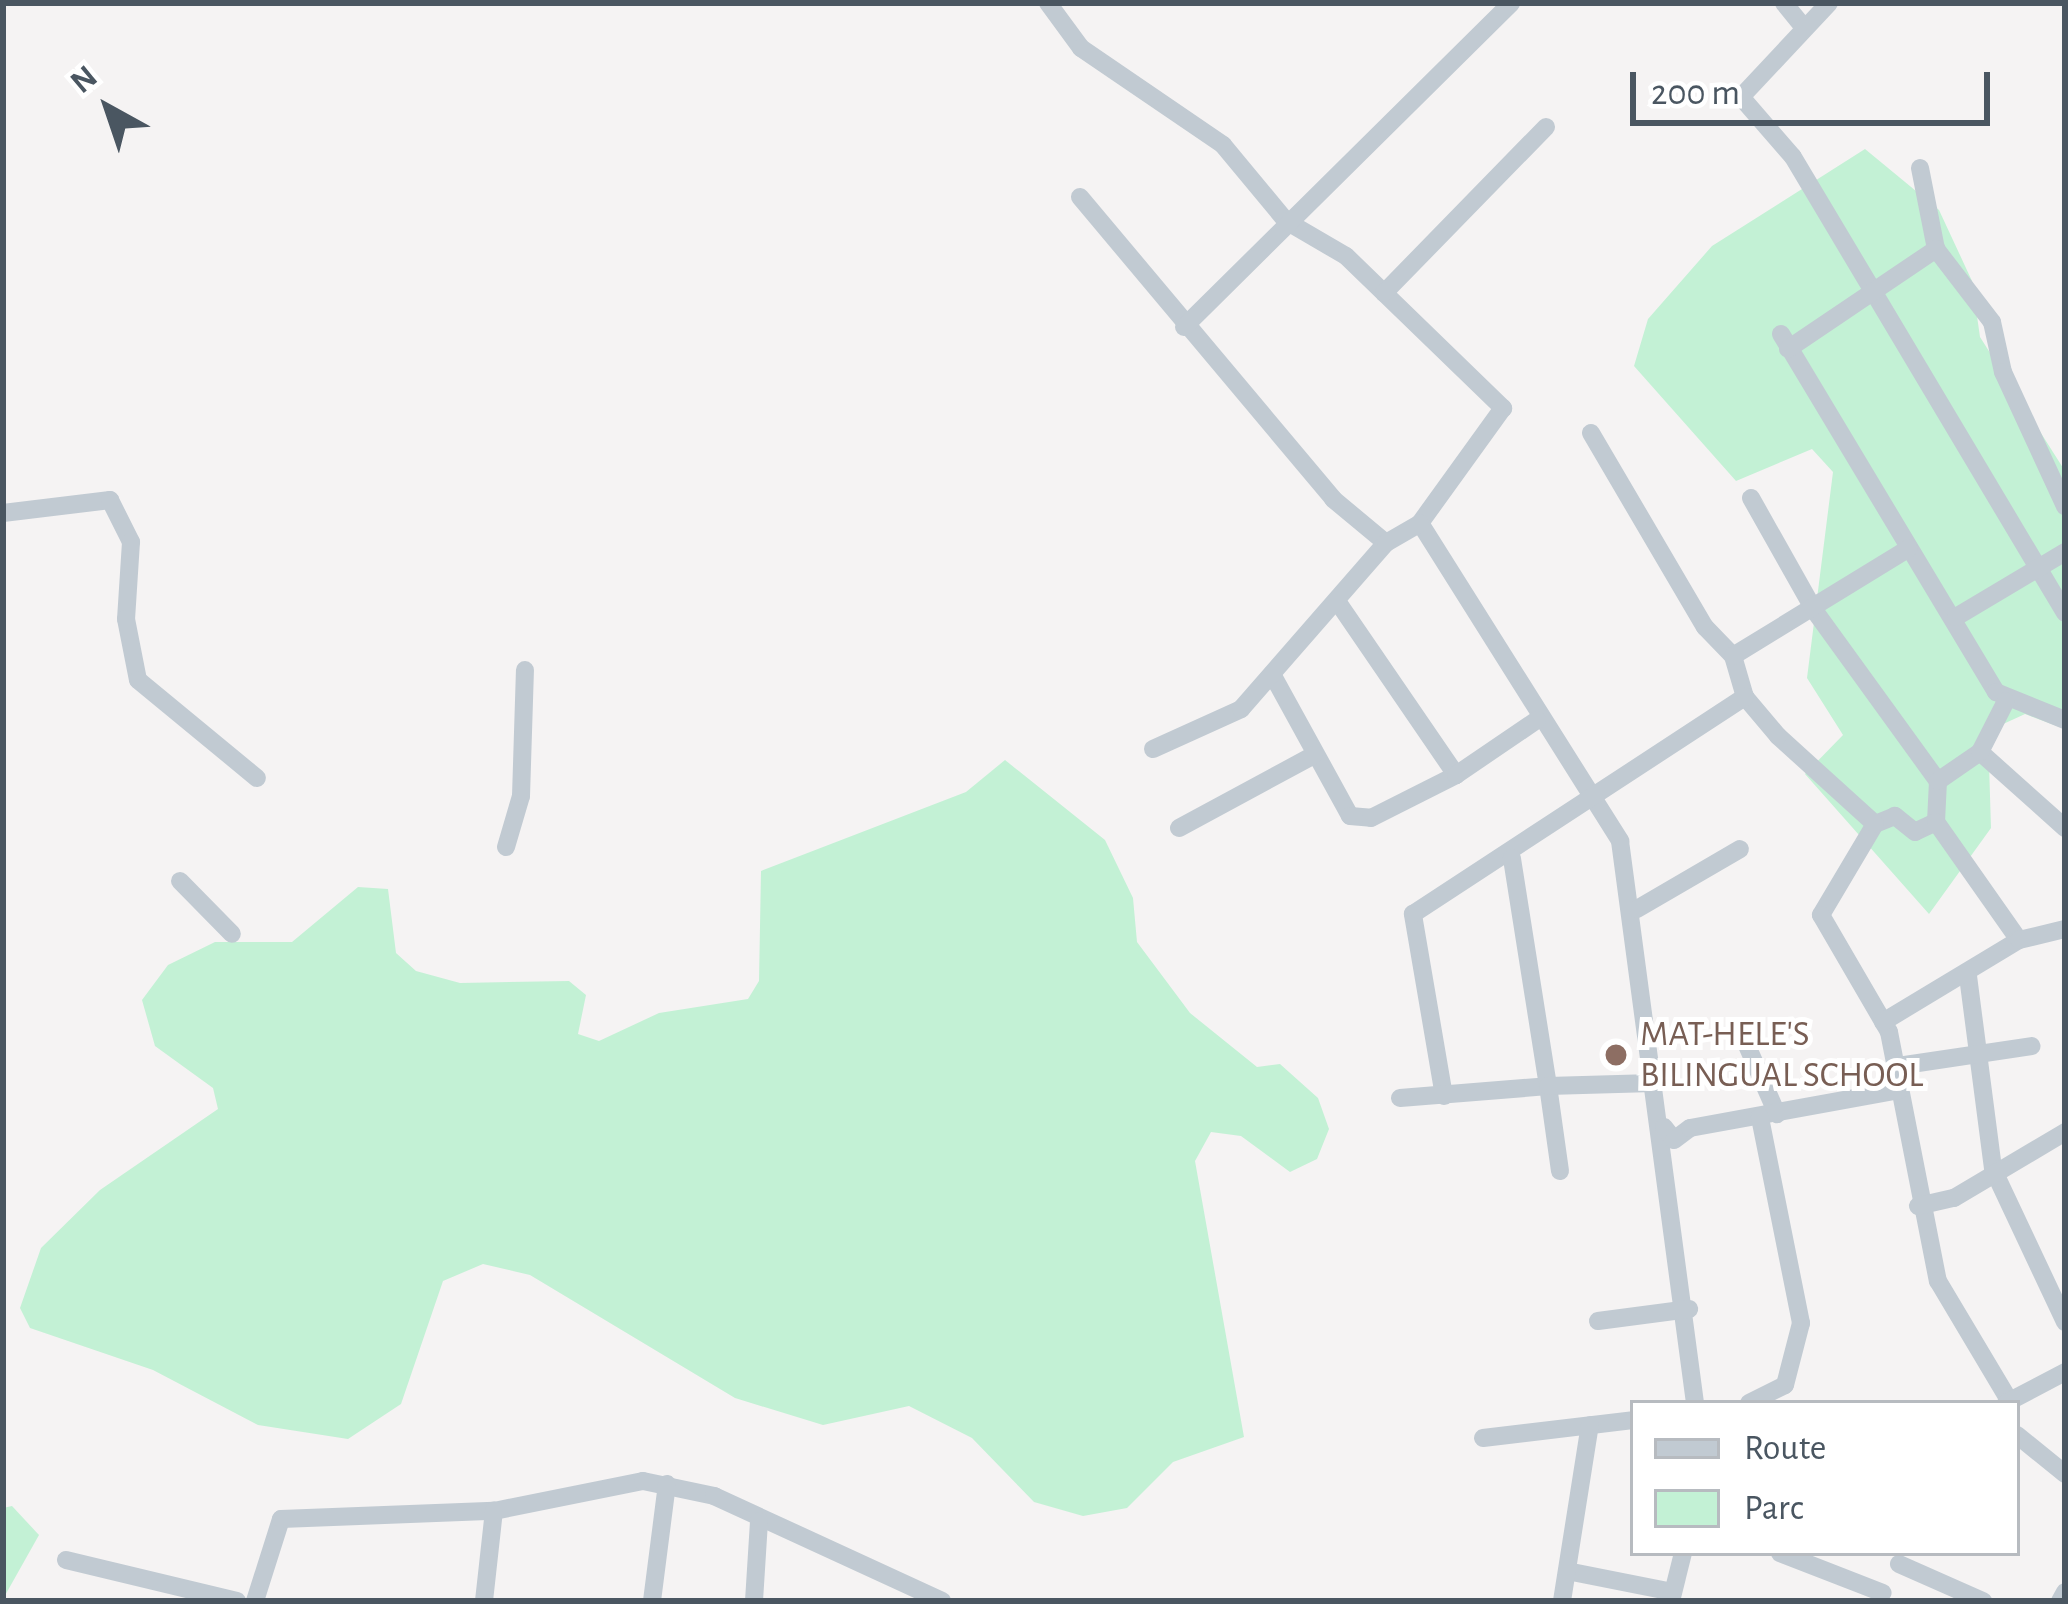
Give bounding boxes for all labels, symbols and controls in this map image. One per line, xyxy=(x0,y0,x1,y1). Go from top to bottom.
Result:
north arrow xyxy=(48,48,168,168)
scale bar xyxy=(1636,48,1996,122)
text: N xyxy=(65,60,104,100)
text: 200 m xyxy=(1651,75,1740,111)
place label: MAT-HELE'S BILINGUAL SCHOOL xyxy=(1640,1012,1923,1097)
marker: MAT-HELE'S BILINGUAL SCHOOL xyxy=(1603,1042,1629,1068)
legend xyxy=(1630,1400,2020,1556)
text: Route xyxy=(1744,1430,1826,1466)
text: Parc xyxy=(1744,1490,1804,1526)

